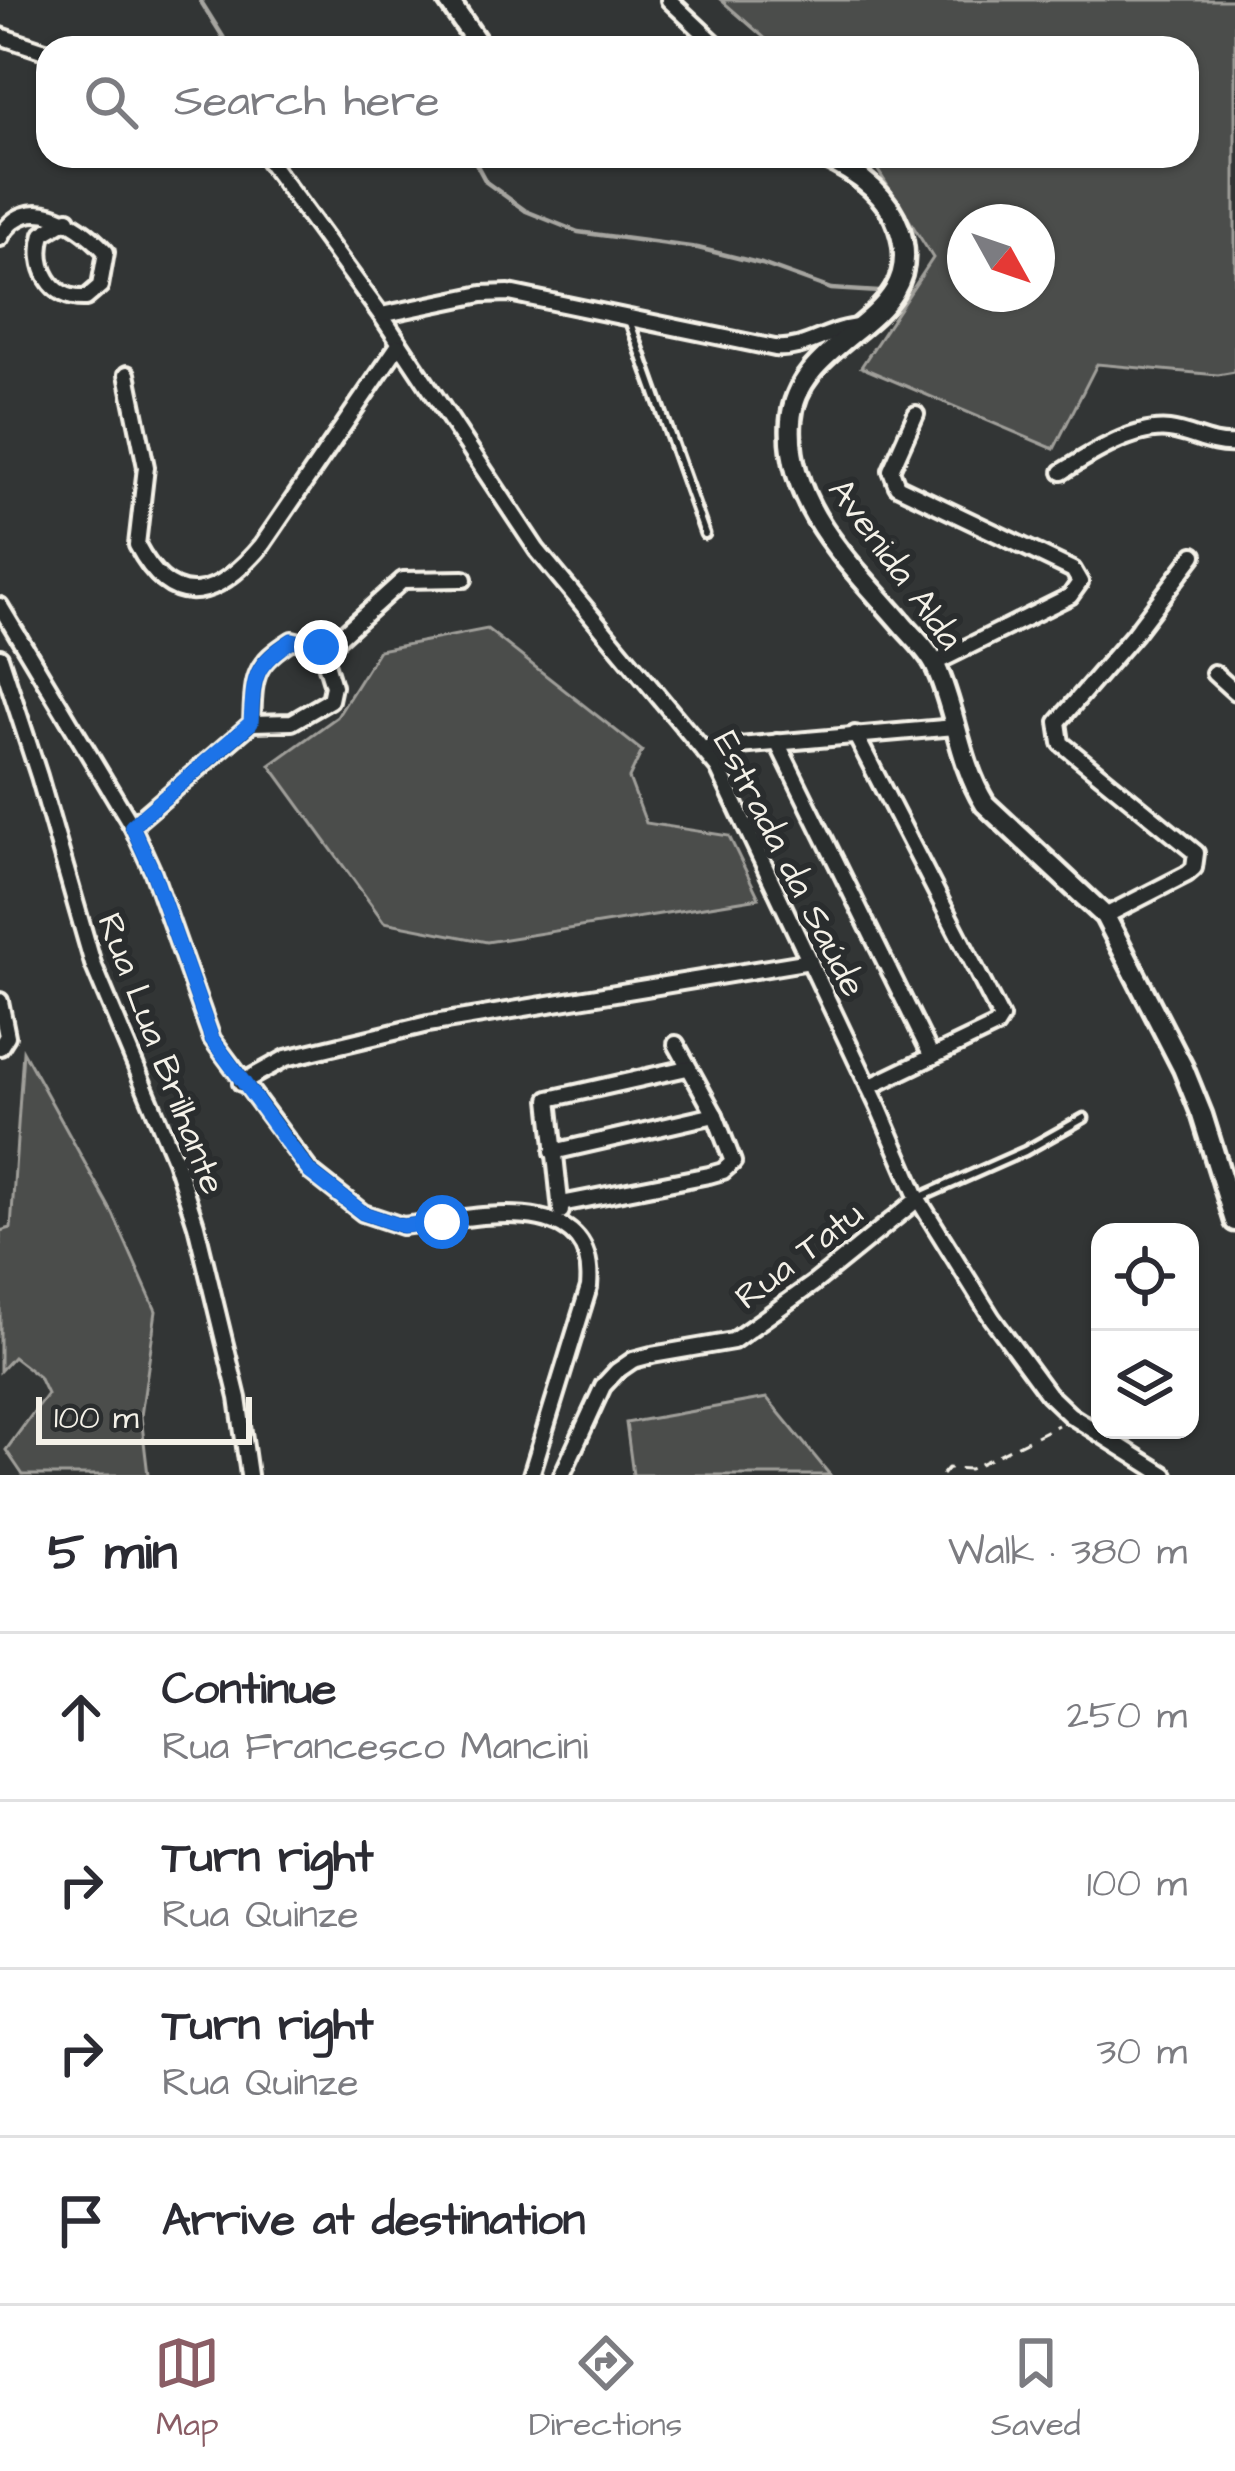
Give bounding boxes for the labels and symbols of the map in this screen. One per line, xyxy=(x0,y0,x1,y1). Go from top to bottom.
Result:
north arrow xyxy=(947,204,1055,312)
street label: Avenida Alda xyxy=(815,468,975,661)
route end xyxy=(294,620,348,674)
street label: Estrada da Saúde xyxy=(700,722,878,1006)
street label: Rua Lua Brilhante xyxy=(84,906,238,1202)
street label: Rua Tatu xyxy=(725,1190,874,1322)
route start xyxy=(415,1195,469,1249)
scale bar xyxy=(36,1391,252,1444)

